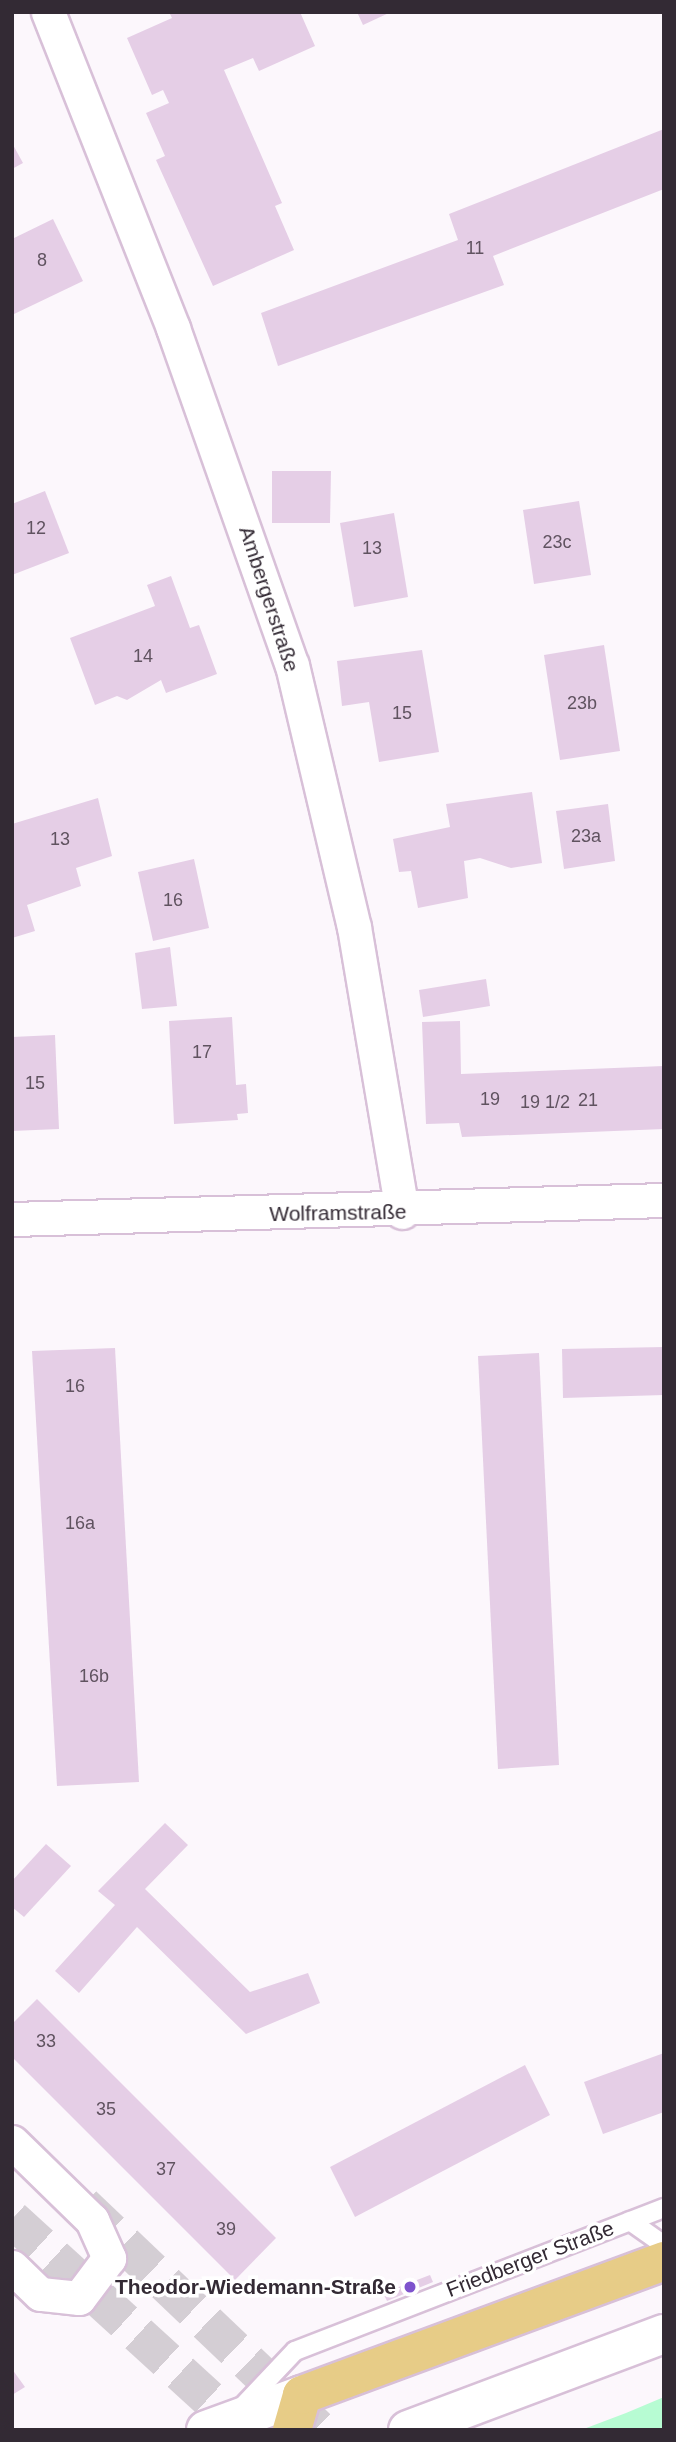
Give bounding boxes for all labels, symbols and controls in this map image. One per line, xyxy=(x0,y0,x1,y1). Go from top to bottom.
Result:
house number: 11 xyxy=(466,237,484,259)
house number: 8 xyxy=(37,249,47,271)
house number: 12 xyxy=(26,517,46,539)
street label: Ambergerstraße xyxy=(234,523,304,675)
house number: 23c xyxy=(542,531,572,553)
house number: 13 xyxy=(362,537,382,559)
house number: 14 xyxy=(133,645,153,667)
house number: 23b xyxy=(567,692,597,714)
house number: 15 xyxy=(392,702,412,724)
house number: 23a xyxy=(571,825,601,847)
house number: 13 xyxy=(50,828,70,850)
house number: 16 xyxy=(163,889,183,911)
house number: 17 xyxy=(192,1041,212,1063)
house number: 15 xyxy=(25,1072,45,1094)
house number: 19 xyxy=(480,1088,500,1110)
house number: 21 xyxy=(578,1089,598,1111)
house number: 19 1/2 xyxy=(520,1091,570,1113)
street label: Wolframstraße xyxy=(269,1199,407,1227)
house number: 16 xyxy=(65,1375,85,1397)
house number: 16a xyxy=(65,1512,95,1534)
house number: 16b xyxy=(79,1665,109,1687)
house number: 33 xyxy=(36,2030,56,2052)
house number: 35 xyxy=(96,2098,116,2120)
house number: 37 xyxy=(156,2158,176,2180)
street label: Friedberger Straße xyxy=(443,2215,617,2303)
house number: 39 xyxy=(216,2218,236,2240)
place label: Theodor-Wiedemann-Straße xyxy=(115,2274,396,2300)
marker: Theodor-Wiedemann-Straße xyxy=(402,2279,418,2295)

